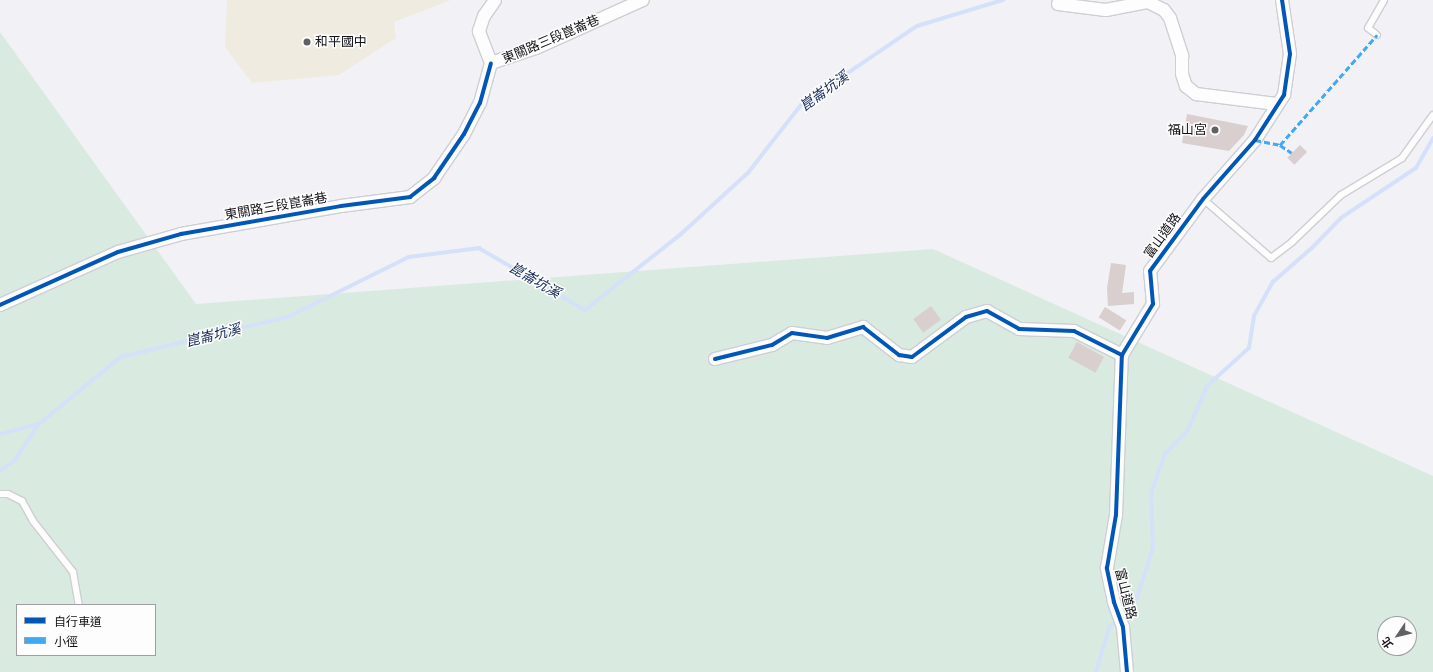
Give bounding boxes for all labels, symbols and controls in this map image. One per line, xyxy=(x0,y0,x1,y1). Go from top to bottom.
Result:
street label: 東關路三段崑崙巷 xyxy=(500,13,602,67)
place label: 和平國中 xyxy=(315,34,367,50)
marker: 和平國中 xyxy=(302,37,312,47)
water label: 崑崙坑溪 xyxy=(796,68,852,114)
place label: 福山宮 xyxy=(1168,122,1207,138)
marker: 福山宮 xyxy=(1210,125,1220,135)
street label: 東關路三段崑崙巷 xyxy=(223,190,329,224)
street label: 富山道路 xyxy=(1141,210,1185,262)
water label: 崑崙坑溪 xyxy=(507,259,563,301)
water label: 崑崙坑溪 xyxy=(184,320,242,350)
street label: 富山道路 xyxy=(1111,567,1139,621)
legend xyxy=(16,604,156,656)
text: 自行車道 xyxy=(54,615,102,629)
north arrow xyxy=(1377,616,1417,656)
text: 北 xyxy=(1379,634,1396,651)
text: 小徑 xyxy=(54,635,78,649)

